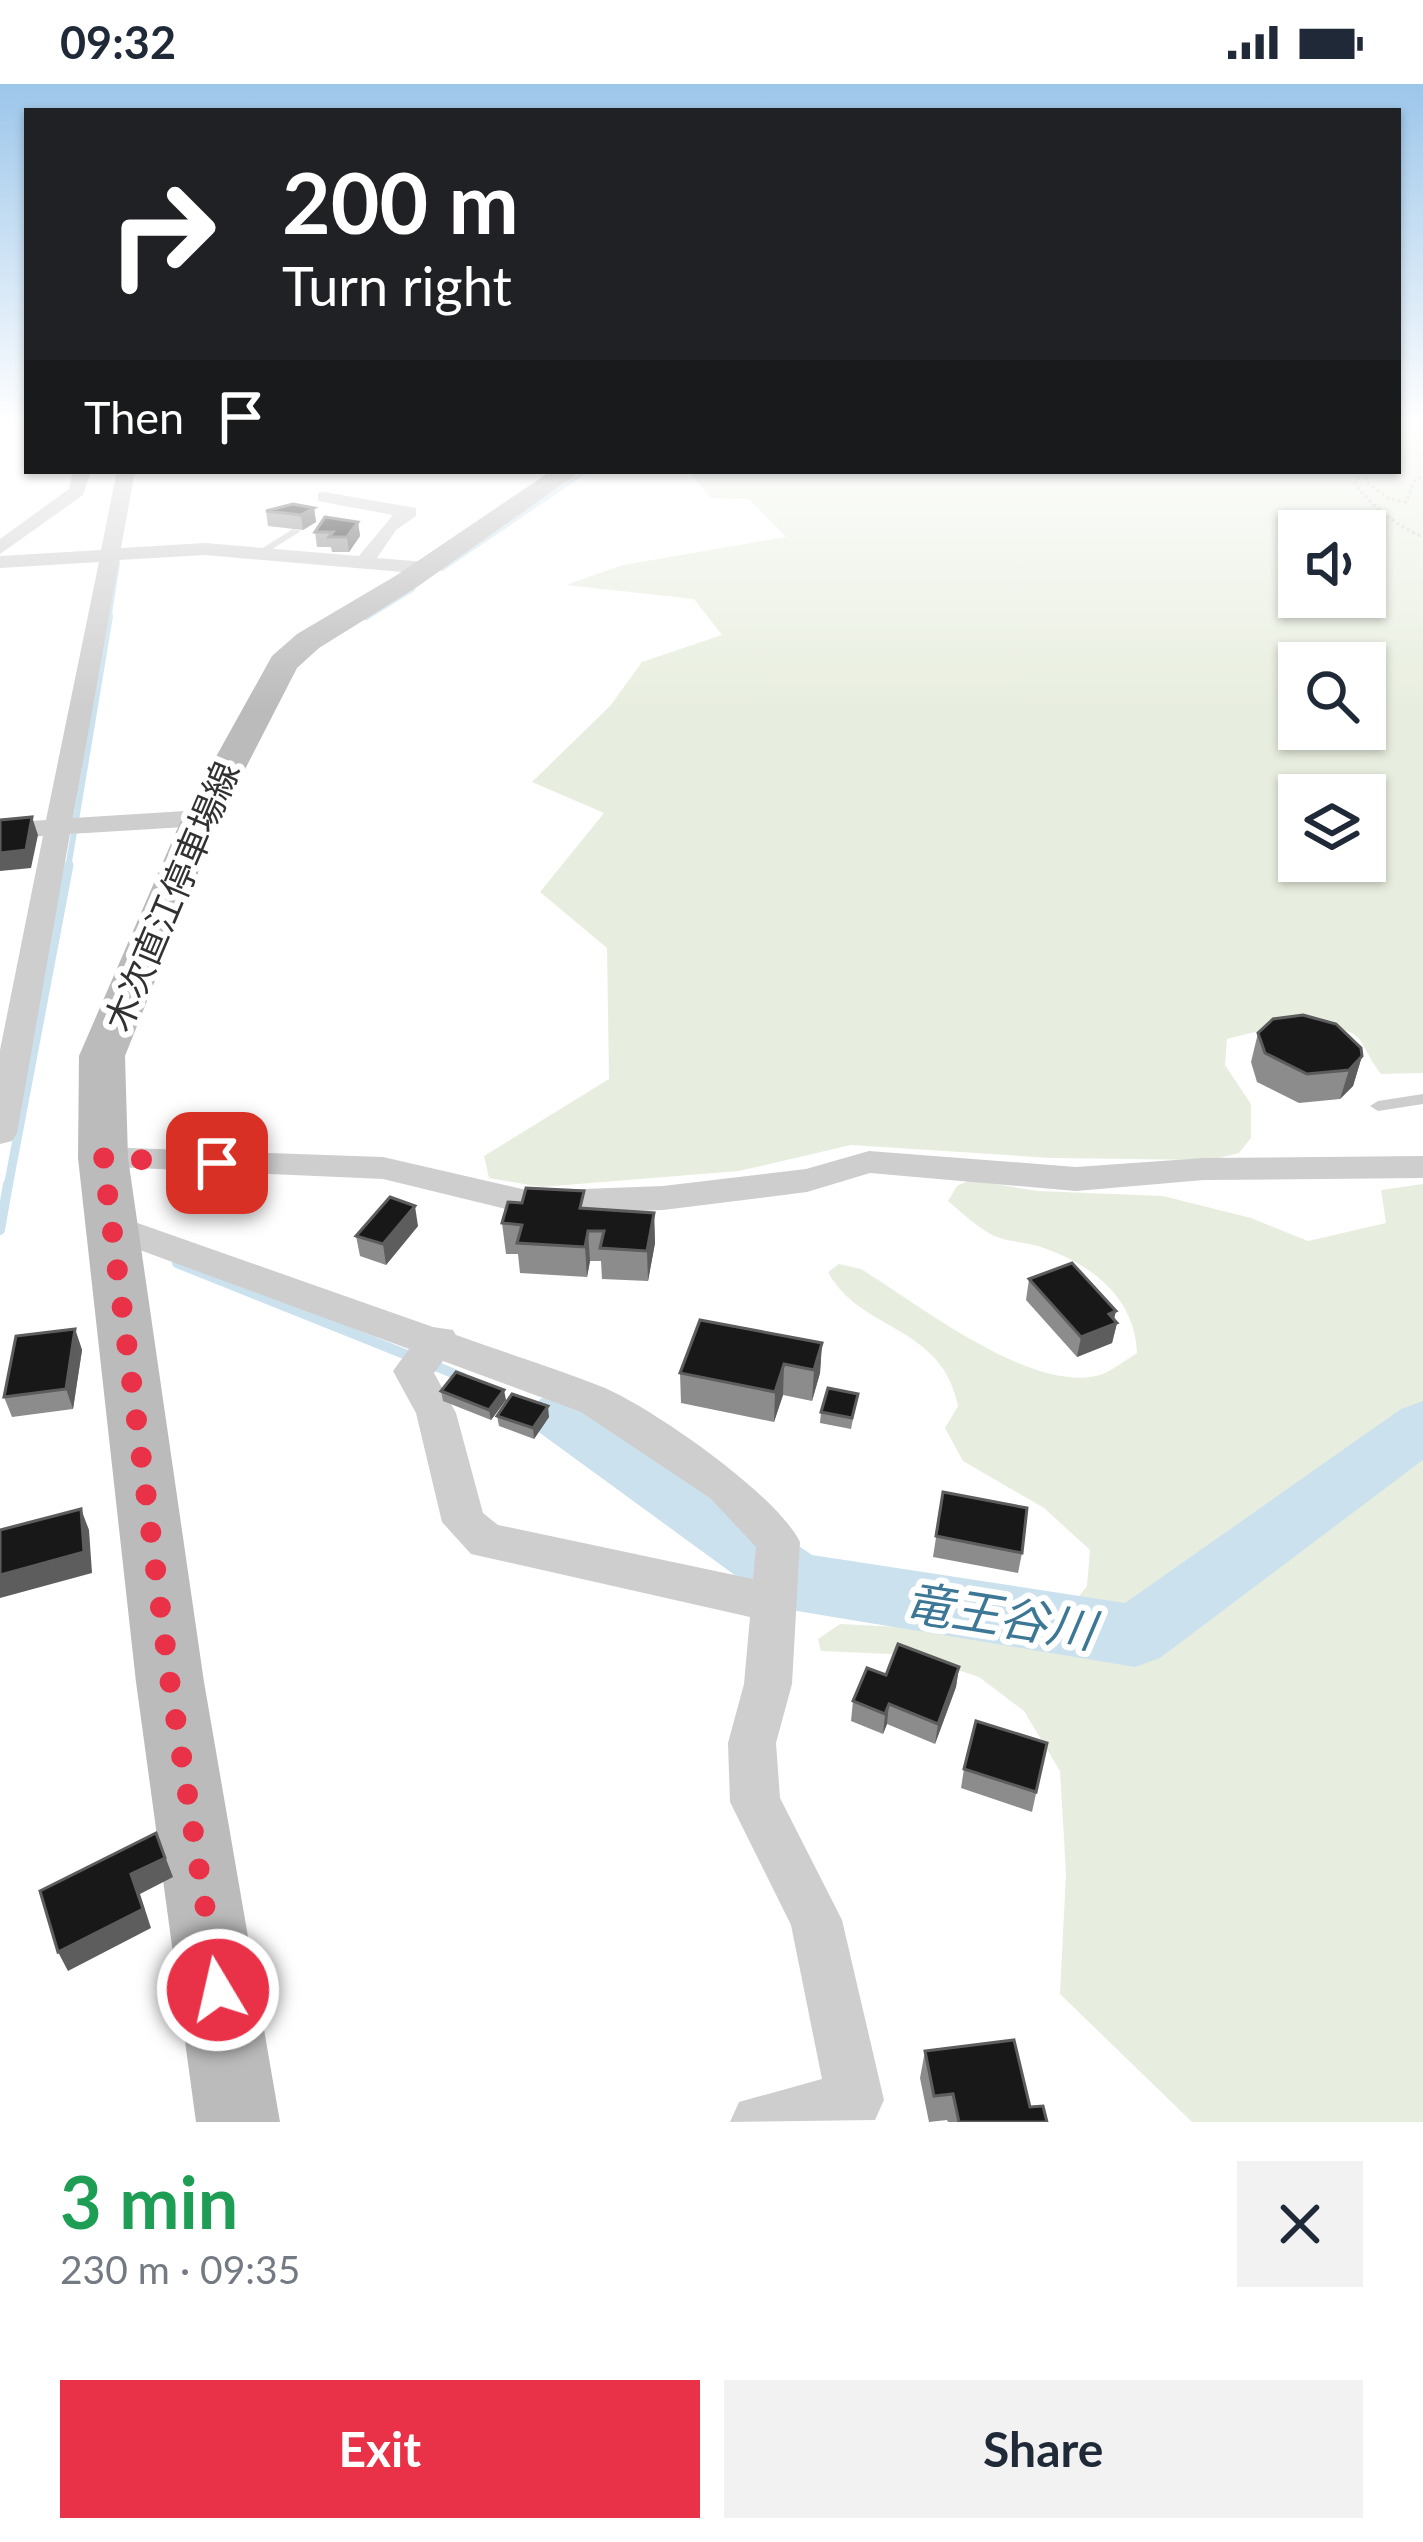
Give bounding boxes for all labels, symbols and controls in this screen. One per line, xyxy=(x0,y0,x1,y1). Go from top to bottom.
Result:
text: 09:32 xyxy=(60,15,176,69)
text: 200 m xyxy=(282,151,519,252)
icon: right xyxy=(84,156,240,312)
text: Turn right xyxy=(282,253,512,318)
icon: arrive xyxy=(208,384,274,450)
text: Then xyxy=(84,390,184,444)
map controls xyxy=(1278,510,1386,882)
button: sound xyxy=(1278,510,1386,618)
button: search xyxy=(1278,642,1386,750)
street label: 木次直江停車場線 xyxy=(94,755,248,1037)
button: layers xyxy=(1278,774,1386,882)
pin xyxy=(166,1112,268,1214)
icon: arrive xyxy=(184,1130,250,1196)
water label: 竜王谷川 xyxy=(901,1572,1104,1659)
position arrow xyxy=(155,1927,281,2053)
text: 3 min xyxy=(60,2158,238,2244)
button: close xyxy=(1237,2161,1363,2287)
text: 230 m · 09:35 xyxy=(60,2246,300,2292)
button: Exit xyxy=(60,2380,700,2518)
button: Share xyxy=(724,2380,1363,2518)

